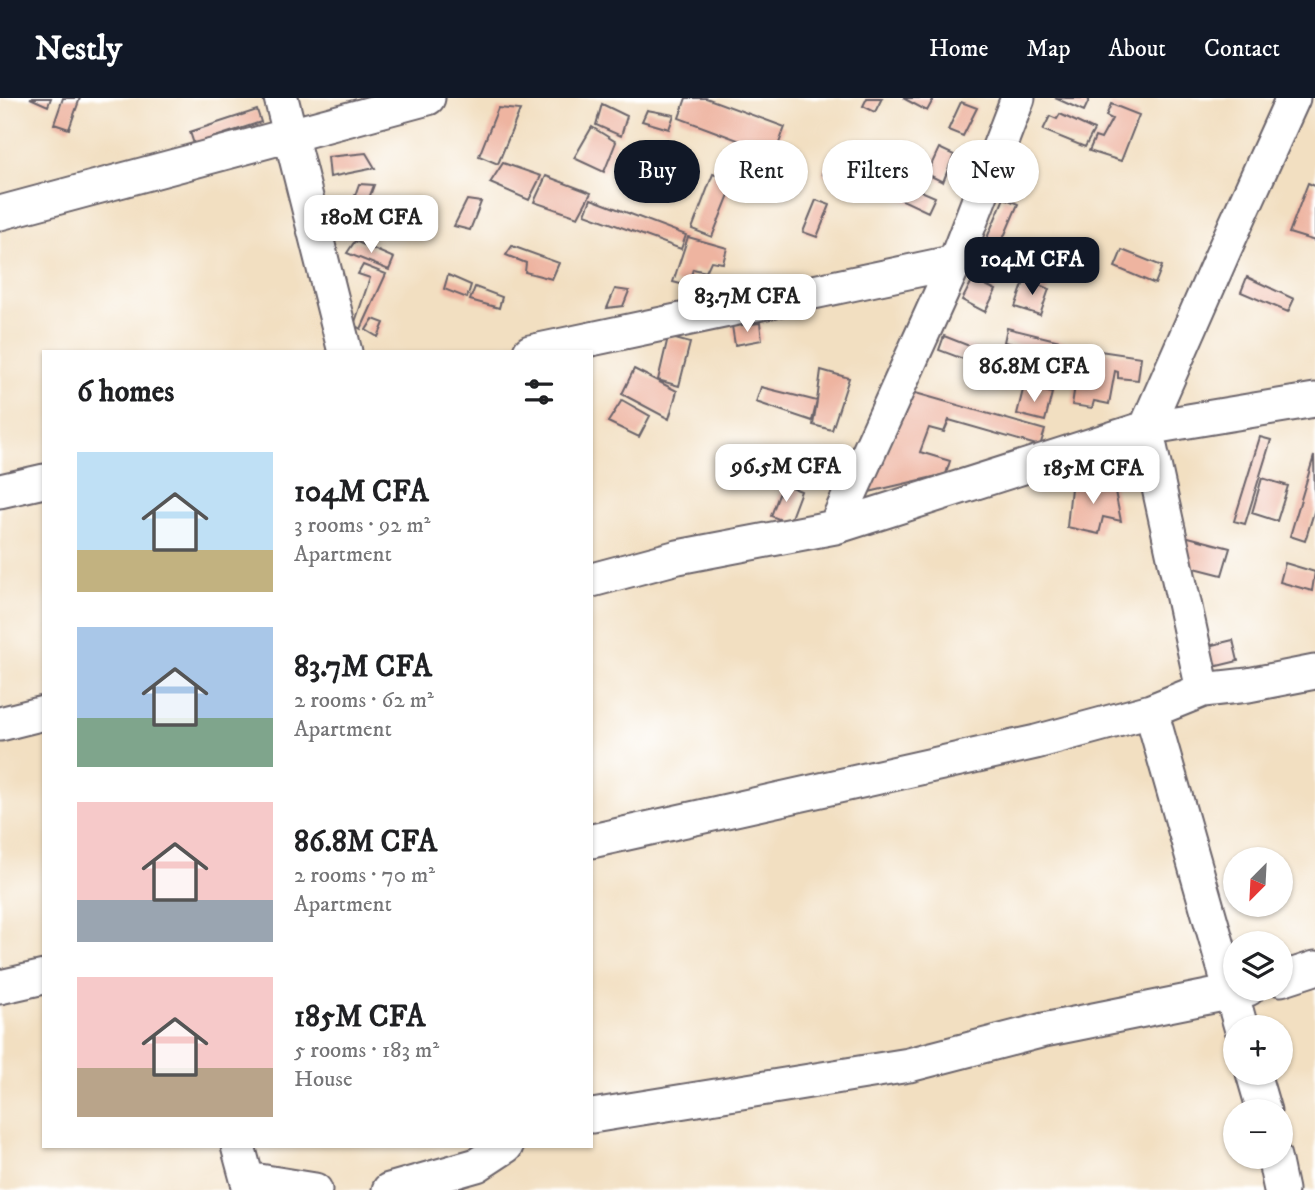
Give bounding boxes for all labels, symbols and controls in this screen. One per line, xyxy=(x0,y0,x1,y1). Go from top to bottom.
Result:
text: Nestly xyxy=(35,29,122,70)
text: Home xyxy=(929,34,988,64)
text: Map xyxy=(1026,34,1071,64)
text: About xyxy=(1109,34,1166,64)
text: Contact xyxy=(1204,34,1280,64)
chip: Buy xyxy=(614,140,700,203)
chip: Rent xyxy=(714,140,808,203)
chip: Filters xyxy=(822,140,933,203)
chip: New xyxy=(947,140,1039,203)
pin: 180M CFA xyxy=(299,195,443,255)
text: 180M CFA xyxy=(320,203,422,232)
pin: 104M CFA xyxy=(960,238,1104,297)
text: 104M CFA xyxy=(980,245,1084,274)
pin: 83.7M CFA xyxy=(667,274,827,334)
text: 83.7M CFA xyxy=(694,282,800,311)
pin: 86.8M CFA xyxy=(954,344,1114,404)
text: 86.8M CFA xyxy=(979,352,1089,381)
icon: filters xyxy=(520,373,558,411)
text: 6 homes xyxy=(77,374,174,411)
pin: 96.5M CFA xyxy=(706,444,866,504)
pin: 185M CFA xyxy=(1021,446,1165,506)
text: 96.5M CFA xyxy=(731,452,841,481)
text: 185M CFA xyxy=(1043,454,1143,483)
text: 104M CFA xyxy=(294,474,429,511)
icon: home xyxy=(133,480,217,564)
text: 3 rooms · 92 m² xyxy=(294,511,431,540)
text: Apartment xyxy=(294,540,392,569)
text: 83.7M CFA xyxy=(294,649,432,686)
icon: home xyxy=(133,655,217,739)
text: 2 rooms · 62 m² xyxy=(294,686,434,715)
text: Apartment xyxy=(294,715,392,744)
text: 86.8M CFA xyxy=(294,824,437,861)
icon: home xyxy=(133,830,217,914)
north arrow xyxy=(1223,847,1293,917)
map controls xyxy=(1223,847,1293,1169)
text: 2 rooms · 70 m² xyxy=(294,861,435,890)
text: Apartment xyxy=(294,890,392,919)
button: layers xyxy=(1223,931,1293,1001)
text: 185M CFA xyxy=(294,999,425,1036)
icon: home xyxy=(133,1005,217,1089)
button: + xyxy=(1223,1015,1293,1085)
text: 5 rooms · 183 m² xyxy=(294,1036,439,1065)
text: House xyxy=(294,1065,352,1094)
button: − xyxy=(1223,1099,1293,1169)

